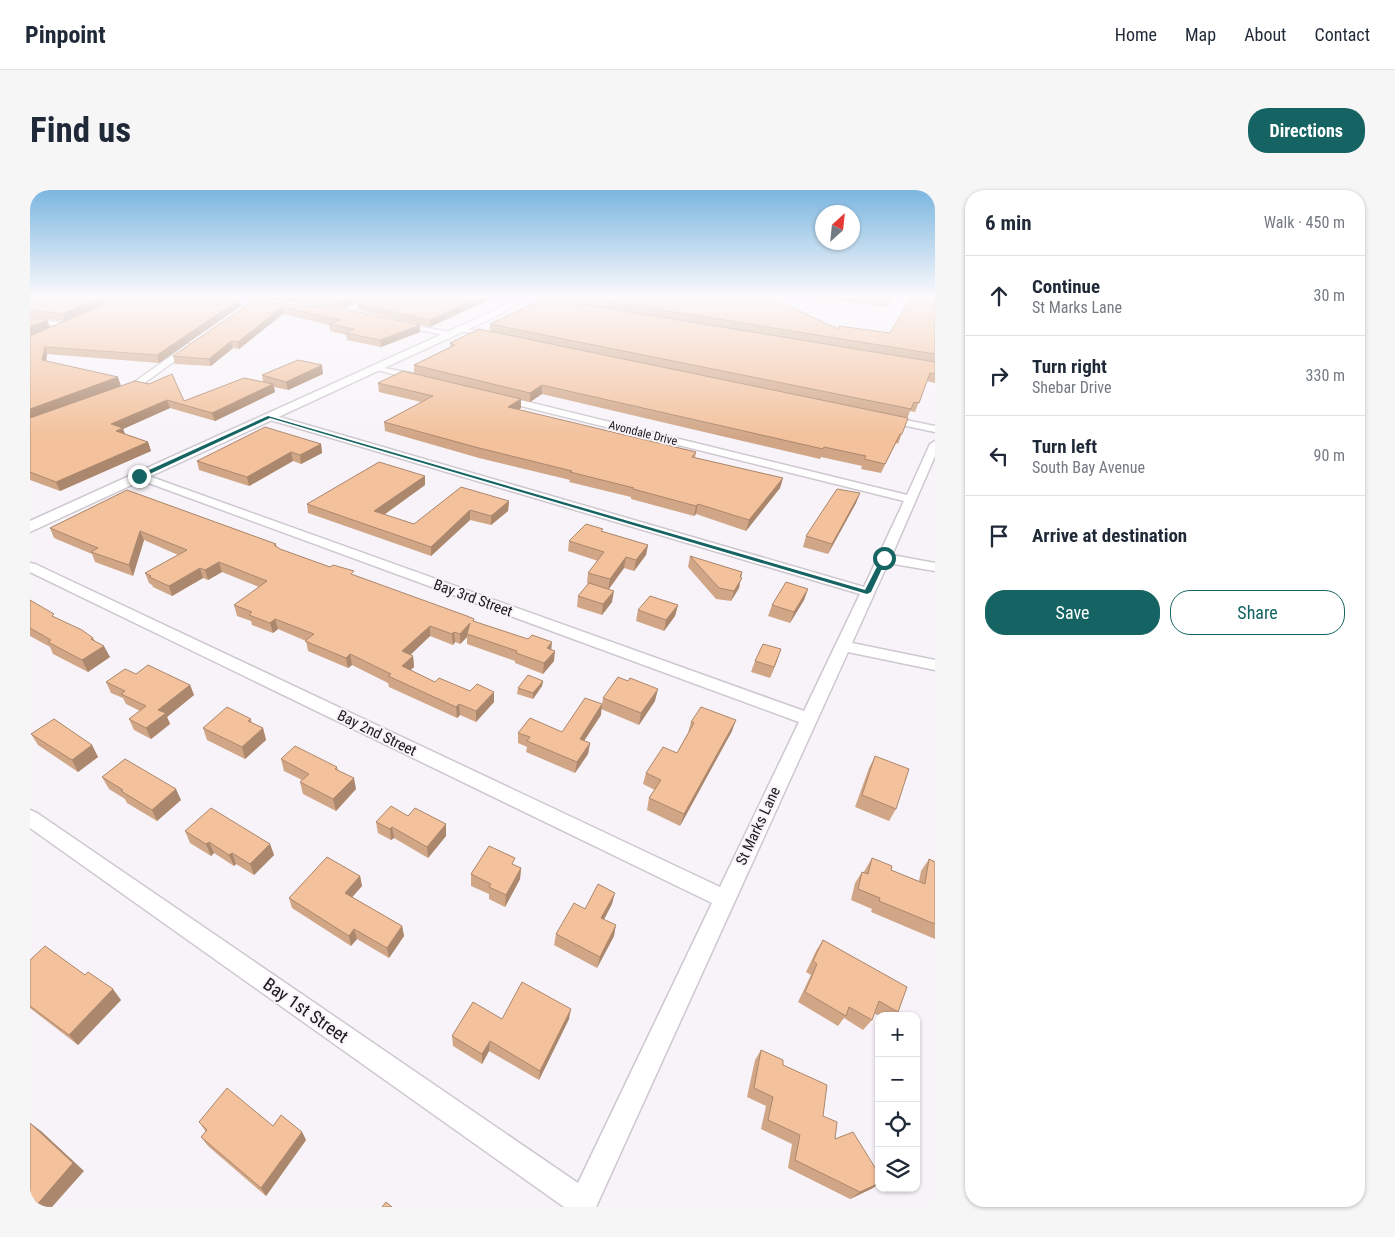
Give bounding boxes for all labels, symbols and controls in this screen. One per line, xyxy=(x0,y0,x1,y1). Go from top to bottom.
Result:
text: Pinpoint xyxy=(25,21,106,49)
text: Home xyxy=(1115,24,1157,45)
text: Map xyxy=(1185,24,1216,45)
text: About xyxy=(1244,24,1286,45)
text: Contact xyxy=(1314,24,1370,45)
button: Directions xyxy=(1248,108,1365,153)
text: Find us xyxy=(30,110,131,151)
north arrow xyxy=(815,205,860,250)
text: 6 min xyxy=(985,211,1032,235)
text: Walk · 450 m xyxy=(1264,213,1345,232)
text: Continue xyxy=(1032,275,1100,298)
icon: ahead xyxy=(985,282,1013,310)
text: 30 m xyxy=(1313,286,1345,305)
text: St Marks Lane xyxy=(1032,298,1122,317)
text: Turn right xyxy=(1032,355,1107,378)
icon: right xyxy=(985,362,1013,390)
text: 330 m xyxy=(1306,366,1345,385)
text: Shebar Drive xyxy=(1032,378,1112,397)
street label: Avondale Drive xyxy=(607,418,679,448)
text: Turn left xyxy=(1032,435,1097,458)
icon: left xyxy=(985,442,1013,470)
text: 90 m xyxy=(1313,446,1345,465)
text: South Bay Avenue xyxy=(1032,458,1145,477)
route end xyxy=(128,465,151,488)
icon: arrive xyxy=(985,522,1013,550)
text: Arrive at destination xyxy=(1032,524,1187,547)
route start xyxy=(873,547,896,570)
street label: Bay 3rd Street xyxy=(431,575,515,621)
button: Save xyxy=(985,590,1160,635)
button: Share xyxy=(1170,590,1345,635)
street label: Bay 2nd Street xyxy=(335,706,419,760)
street label: St Marks Lane xyxy=(732,784,784,868)
street label: Bay 1st Street xyxy=(260,973,352,1047)
map controls xyxy=(875,1012,920,1192)
button: + xyxy=(875,1012,920,1057)
button: − xyxy=(875,1057,920,1102)
button: locate xyxy=(875,1102,920,1147)
button: layers xyxy=(875,1147,920,1192)

